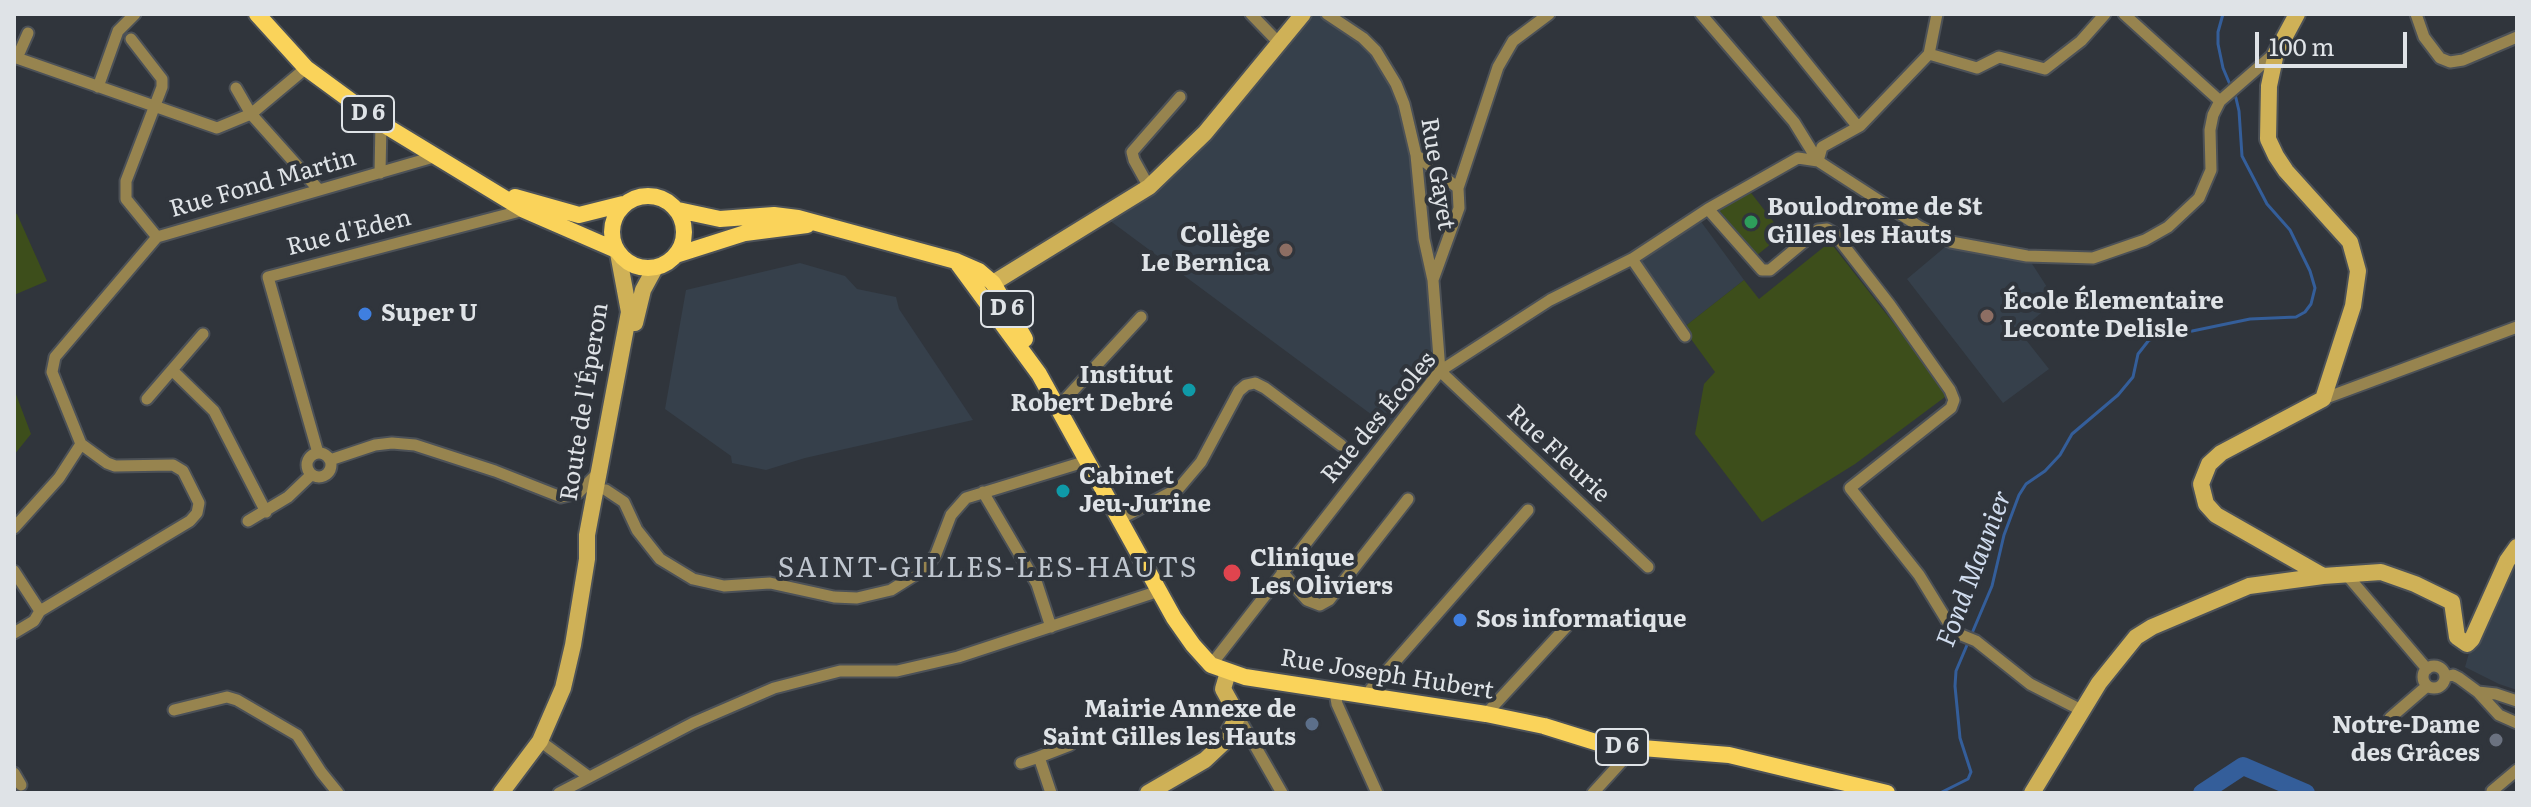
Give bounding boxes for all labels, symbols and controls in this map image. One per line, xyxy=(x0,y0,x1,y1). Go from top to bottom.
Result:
scale bar xyxy=(2259,16,2411,66)
text: 100 m xyxy=(2269,28,2335,63)
road number: D 6 xyxy=(342,96,394,132)
street label: Rue Gayet xyxy=(1414,116,1460,232)
street label: Rue Fond Martin xyxy=(166,144,360,224)
place label: Boulodrome de St Gilles les Hauts xyxy=(1767,194,1983,250)
street label: Rue d'Eden xyxy=(284,204,414,262)
marker: Boulodrome de St Gilles les Hauts xyxy=(1742,213,1760,231)
place label: Collège Le Bernica xyxy=(1141,222,1270,278)
marker: Collège Le Bernica xyxy=(1277,241,1295,259)
place label: École Élementaire Leconte Delisle xyxy=(2003,288,2224,344)
road number: D 6 xyxy=(981,291,1033,327)
place label: Super U xyxy=(381,300,478,328)
street label: Route de l'Éperon xyxy=(555,301,615,503)
marker: Super U xyxy=(356,305,374,323)
marker: École Élementaire Leconte Delisle xyxy=(1978,307,1996,325)
street label: Rue des Écoles xyxy=(1316,346,1442,490)
place label: Institut Robert Debré xyxy=(1010,362,1173,418)
marker: Institut Robert Debré xyxy=(1180,381,1198,399)
street label: Rue Fleurie xyxy=(1501,399,1615,509)
place label: Cabinet Jeu-Jurine xyxy=(1079,463,1211,519)
marker: Cabinet Jeu-Jurine xyxy=(1054,482,1072,500)
water label: Fond Maunier xyxy=(1931,486,2019,652)
place label: Clinique Les Oliviers xyxy=(1250,545,1393,601)
district label: SAINT-GILLES-LES-HAUTS xyxy=(778,552,1198,586)
marker: Clinique Les Oliviers xyxy=(1221,562,1243,584)
place label: Sos informatique xyxy=(1476,606,1687,634)
marker: Sos informatique xyxy=(1451,611,1469,629)
street label: Rue Joseph Hubert xyxy=(1278,644,1496,706)
place label: Mairie Annexe de Saint Gilles les Hauts xyxy=(1043,696,1296,752)
place label: Notre-Dame des Grâces xyxy=(2332,712,2480,768)
marker: Mairie Annexe de Saint Gilles les Hauts xyxy=(1303,715,1321,733)
road number: D 6 xyxy=(1596,729,1648,765)
marker: Notre-Dame des Grâces xyxy=(2487,731,2505,749)

